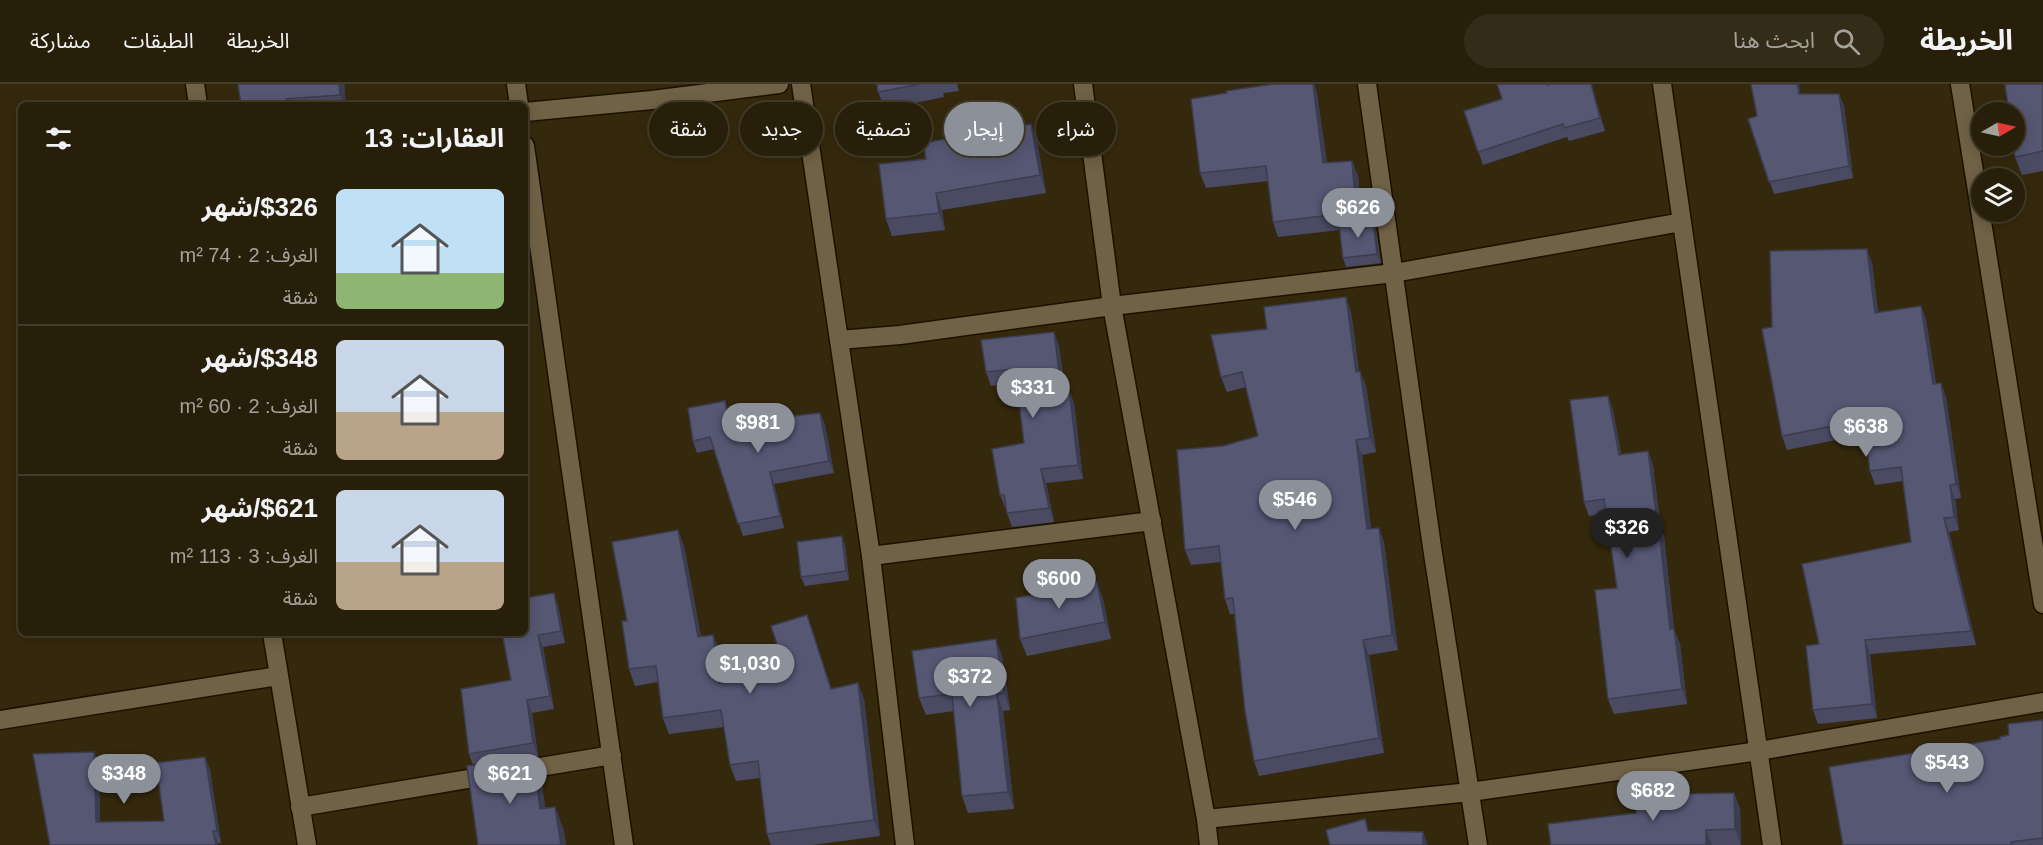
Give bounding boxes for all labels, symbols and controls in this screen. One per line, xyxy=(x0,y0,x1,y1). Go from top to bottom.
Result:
search box xyxy=(1464,14,1884,68)
icon: search xyxy=(1830,25,1863,58)
text: الخريطة xyxy=(1920,25,2013,56)
text: ابحث هنا xyxy=(1733,28,1815,53)
text: مشاركة xyxy=(30,29,91,52)
text: الطبقات xyxy=(124,29,194,52)
text: الخريطة xyxy=(227,29,290,52)
chip: شقة xyxy=(649,102,728,156)
chip: جديد xyxy=(740,102,823,156)
chip: تصفية xyxy=(835,102,932,156)
chip: إيجار xyxy=(944,102,1024,156)
chip: شراء xyxy=(1036,102,1116,156)
north arrow xyxy=(1971,102,2025,156)
map controls xyxy=(1971,102,2025,222)
icon: filters xyxy=(42,122,75,155)
text: العقارات: 13 xyxy=(364,123,504,153)
button: layers xyxy=(1971,168,2025,222)
pin: $626 xyxy=(1322,188,1394,239)
text: $326/شهر xyxy=(202,192,318,222)
text: $626 xyxy=(1336,196,1380,218)
icon: home xyxy=(384,213,456,285)
text: الغرف: 2 · 74 m² xyxy=(179,244,318,266)
text: شقة xyxy=(283,286,318,308)
text: $348/شهر xyxy=(202,343,318,373)
icon: home xyxy=(384,364,456,436)
pin: $331 xyxy=(997,368,1069,419)
text: $331 xyxy=(1011,376,1055,398)
text: الغرف: 2 · 60 m² xyxy=(179,395,318,417)
pin: $981 xyxy=(722,403,794,454)
pin: $638 xyxy=(1830,407,1902,458)
text: $981 xyxy=(736,411,780,433)
text: $638 xyxy=(1844,415,1888,437)
text: شقة xyxy=(283,437,318,459)
pin: $546 xyxy=(1259,480,1331,531)
text: $546 xyxy=(1273,488,1317,510)
text: $621/شهر xyxy=(202,493,318,523)
pin: $326 xyxy=(1591,508,1663,559)
icon: home xyxy=(384,514,456,586)
text: $326 xyxy=(1605,516,1649,538)
text: الغرف: 3 · 113 m² xyxy=(170,545,318,567)
pin: $600 xyxy=(1023,559,1095,610)
text: $600 xyxy=(1037,567,1081,589)
text: شقة xyxy=(283,587,318,609)
pin: $1,030 xyxy=(701,644,799,695)
text: $1,030 xyxy=(719,652,781,674)
pin: $372 xyxy=(934,657,1006,708)
text: $372 xyxy=(948,665,992,687)
pin: $543 xyxy=(1911,743,1983,794)
text: $543 xyxy=(1925,751,1969,773)
pin: $348 xyxy=(88,754,160,805)
pin: $621 xyxy=(474,754,546,805)
text: $348 xyxy=(102,762,146,784)
text: $621 xyxy=(488,762,532,784)
pin: $682 xyxy=(1617,771,1689,822)
text: $682 xyxy=(1631,779,1675,801)

